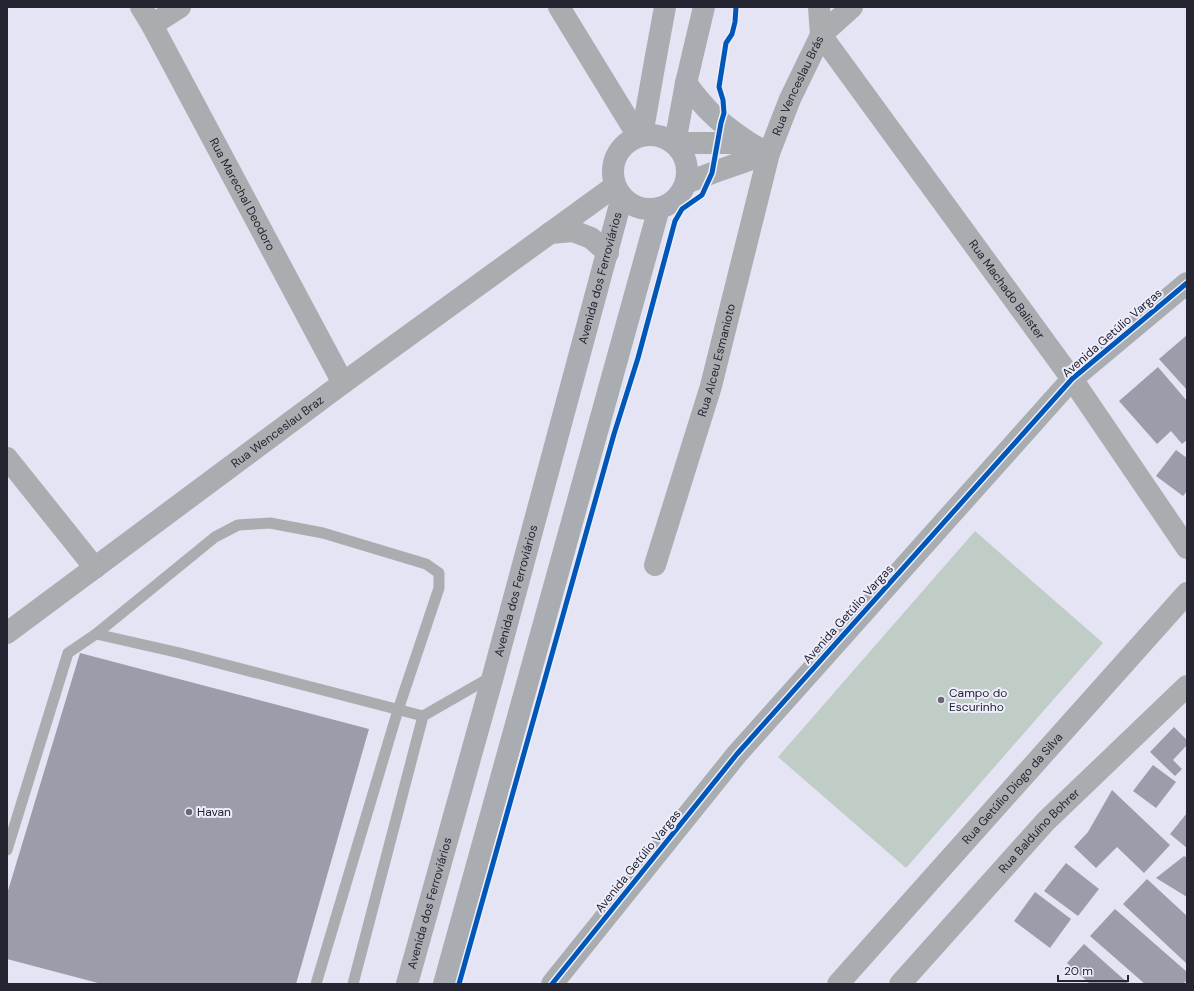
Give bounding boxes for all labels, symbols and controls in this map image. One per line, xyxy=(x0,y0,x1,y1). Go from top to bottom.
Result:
street label: Rua Venceslau Brás xyxy=(769,33,827,138)
street label: Rua Marechal Deodoro xyxy=(206,135,279,254)
street label: Avenida dos Ferroviários xyxy=(575,210,626,346)
street label: Rua Machado Balister xyxy=(965,236,1049,343)
street label: Avenida Getúlio Vargas xyxy=(1059,285,1165,381)
street label: Rua Alceu Esmanioto xyxy=(694,302,739,419)
street label: Rua Wenceslau Braz xyxy=(228,392,327,471)
street label: Avenida dos Ferroviários xyxy=(491,523,541,659)
street label: Avenida Getúlio Vargas xyxy=(799,561,897,667)
place label: Campo do Escurinho xyxy=(949,685,1007,715)
marker: Campo do Escurinho xyxy=(936,695,946,705)
street label: Rua Getúlio Diogo da Silva xyxy=(958,729,1066,848)
street label: Rua Balduíno Bohrer xyxy=(995,785,1084,877)
place label: Havan xyxy=(197,804,231,820)
street label: Avenida Getúlio Vargas xyxy=(592,806,684,916)
marker: Havan xyxy=(184,807,194,817)
street label: Avenida dos Ferroviários xyxy=(404,835,456,971)
scale bar xyxy=(1058,957,1128,983)
text: 20 m xyxy=(1064,963,1093,979)

